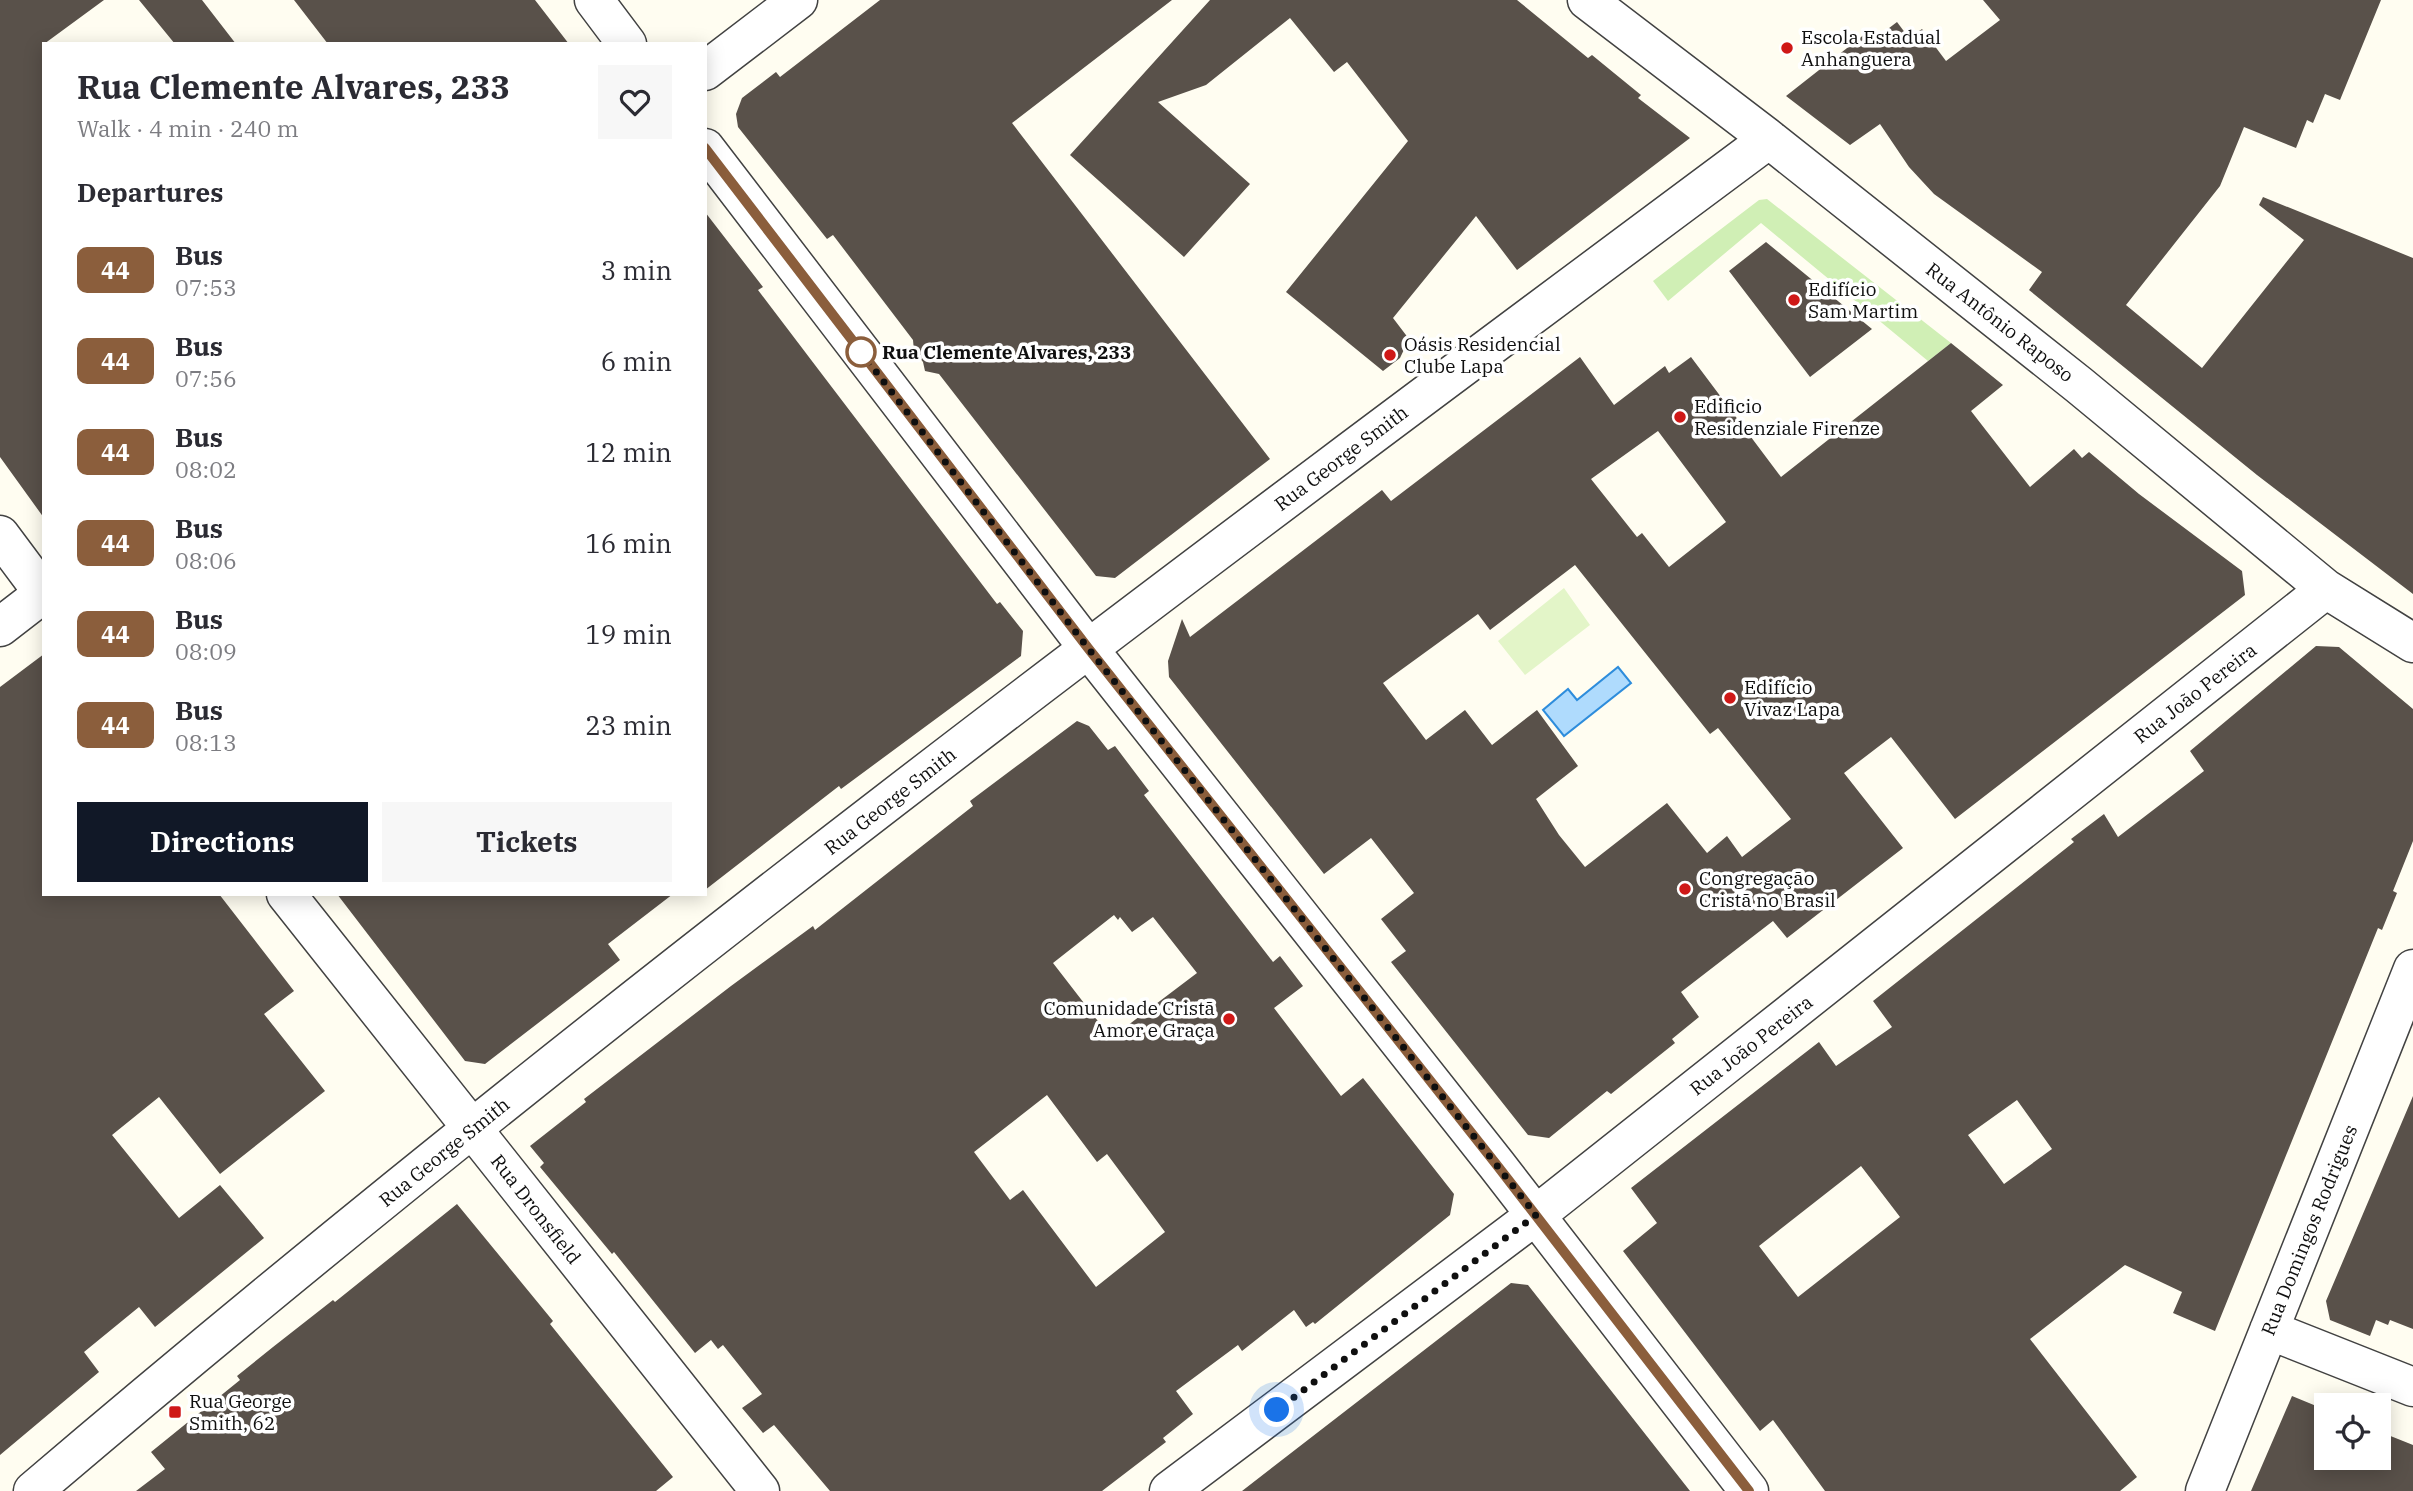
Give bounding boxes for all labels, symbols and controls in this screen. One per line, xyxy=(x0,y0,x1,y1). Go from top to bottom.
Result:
place label: Escola Estadual Anhanguera xyxy=(1801,25,1941,71)
marker: Escola Estadual Anhanguera xyxy=(1779,40,1795,56)
text: Rua Clemente Alvares, 233 xyxy=(77,65,510,108)
button: heart xyxy=(598,65,672,139)
text: Walk · 4 min · 240 m xyxy=(77,113,299,143)
text: Departures xyxy=(77,175,223,209)
text: Bus xyxy=(175,238,223,272)
text: 3 min xyxy=(601,253,672,287)
text: 44 xyxy=(101,254,130,286)
street label: Rua Antônio Raposo xyxy=(1921,257,2079,387)
text: 07:53 xyxy=(175,272,237,302)
place label: Edifício Sam Martim xyxy=(1808,277,1918,323)
marker: Edifício Sam Martim xyxy=(1786,292,1802,308)
text: Bus xyxy=(175,329,223,363)
place label: Oásis Residencial Clube Lapa xyxy=(1404,332,1561,378)
marker: Rua Clemente Alvares, 233 xyxy=(846,337,876,367)
place label: Rua Clemente Alvares, 233 xyxy=(882,340,1131,364)
text: 6 min xyxy=(601,344,672,378)
text: 44 xyxy=(101,345,130,377)
marker: Oásis Residencial Clube Lapa xyxy=(1382,347,1398,363)
text: 07:56 xyxy=(175,363,237,393)
place label: Edificio Residenziale Firenze xyxy=(1694,394,1880,440)
street label: Rua George Smith xyxy=(1270,400,1413,516)
marker: Edificio Residenziale Firenze xyxy=(1672,409,1688,425)
text: Bus xyxy=(175,420,223,454)
text: 12 min xyxy=(585,435,672,469)
text: 44 xyxy=(101,436,130,468)
text: 08:02 xyxy=(175,454,237,484)
text: Bus xyxy=(175,511,223,545)
text: 16 min xyxy=(585,526,672,560)
text: 44 xyxy=(101,527,130,559)
text: 08:06 xyxy=(175,545,237,575)
text: Bus xyxy=(175,602,223,636)
text: 19 min xyxy=(585,617,672,651)
text: 44 xyxy=(101,618,130,650)
text: 08:09 xyxy=(175,636,237,666)
street label: Rua João Pereira xyxy=(2129,638,2261,748)
place label: Edifício Vivaz Lapa xyxy=(1744,675,1840,721)
marker: Edifício Vivaz Lapa xyxy=(1722,690,1738,706)
text: Bus xyxy=(175,693,223,727)
text: 23 min xyxy=(585,708,672,742)
text: 44 xyxy=(101,709,130,741)
text: 08:13 xyxy=(175,727,237,757)
street label: Rua George Smith xyxy=(819,742,961,860)
button: Directions xyxy=(77,802,368,882)
button: Tickets xyxy=(382,802,672,882)
place label: Congregação Cristã no Brasil xyxy=(1699,866,1836,912)
marker: Congregação Cristã no Brasil xyxy=(1677,881,1693,897)
street label: Rua João Pereira xyxy=(1685,990,1817,1100)
place label: Comunidade Cristã Amor e Graça xyxy=(1043,996,1215,1042)
marker: Comunidade Cristã Amor e Graça xyxy=(1221,1011,1237,1027)
street label: Rua George Smith xyxy=(374,1092,514,1212)
street label: Rua Domingos Rodrigues xyxy=(2256,1121,2362,1339)
street label: Rua Dronsfield xyxy=(486,1149,586,1269)
place label: Rua George Smith, 62 xyxy=(189,1389,292,1435)
your location xyxy=(1259,1392,1294,1427)
map controls xyxy=(2314,1393,2391,1470)
button: locate xyxy=(2314,1393,2391,1470)
marker: Rua George Smith, 62 xyxy=(167,1404,183,1420)

